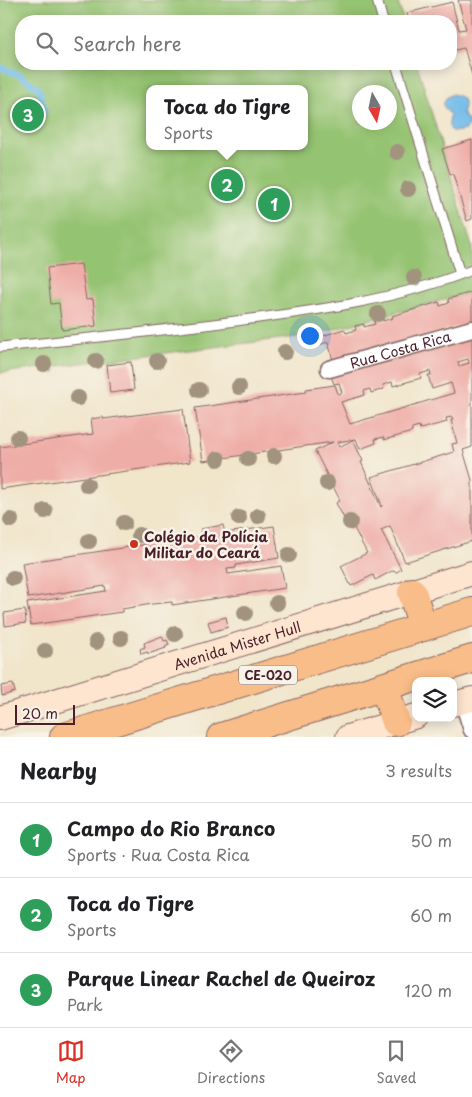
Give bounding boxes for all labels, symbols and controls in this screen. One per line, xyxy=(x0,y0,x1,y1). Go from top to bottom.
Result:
search box xyxy=(15,15,457,70)
icon: search xyxy=(33,29,61,57)
text: Search here xyxy=(73,29,182,57)
popup xyxy=(146,85,308,150)
north arrow xyxy=(352,85,397,130)
text: Toca do Tigre xyxy=(163,92,291,120)
pin: 3 xyxy=(12,96,44,134)
text: Sports xyxy=(163,120,213,144)
pin: 2 xyxy=(211,166,243,204)
pin: 1 xyxy=(258,185,290,223)
your location xyxy=(297,323,323,349)
street label: Rua Costa Rica xyxy=(347,325,453,373)
place label: Colégio da Polícia Militar do Ceará xyxy=(144,526,269,563)
marker: Colégio da Polícia Militar do Ceará xyxy=(128,538,140,550)
street label: Avenida Mister Hull xyxy=(171,616,303,675)
road number: CE-020 xyxy=(239,666,297,684)
map controls xyxy=(412,677,457,722)
button: layers xyxy=(412,677,457,722)
scale bar xyxy=(15,702,75,725)
text: 20 m xyxy=(22,703,58,724)
text: Nearby xyxy=(20,754,97,786)
text: 3 results xyxy=(385,758,452,782)
text: Campo do Rio Branco xyxy=(67,814,275,842)
text: 1 xyxy=(32,828,40,852)
text: 50 m xyxy=(411,828,452,852)
text: Sports · Rua Costa Rica xyxy=(67,842,250,866)
text: Toca do Tigre xyxy=(67,889,194,917)
text: 2 xyxy=(30,903,42,927)
text: 60 m xyxy=(410,903,452,927)
text: Sports xyxy=(67,917,116,941)
text: Parque Linear Rachel de Queiroz xyxy=(67,964,375,992)
text: 3 xyxy=(31,978,41,1002)
text: 120 m xyxy=(405,978,452,1002)
text: Park xyxy=(67,992,103,1016)
tab: Map xyxy=(56,1037,86,1088)
tab: Directions xyxy=(197,1037,265,1088)
tab: Saved xyxy=(377,1037,416,1088)

